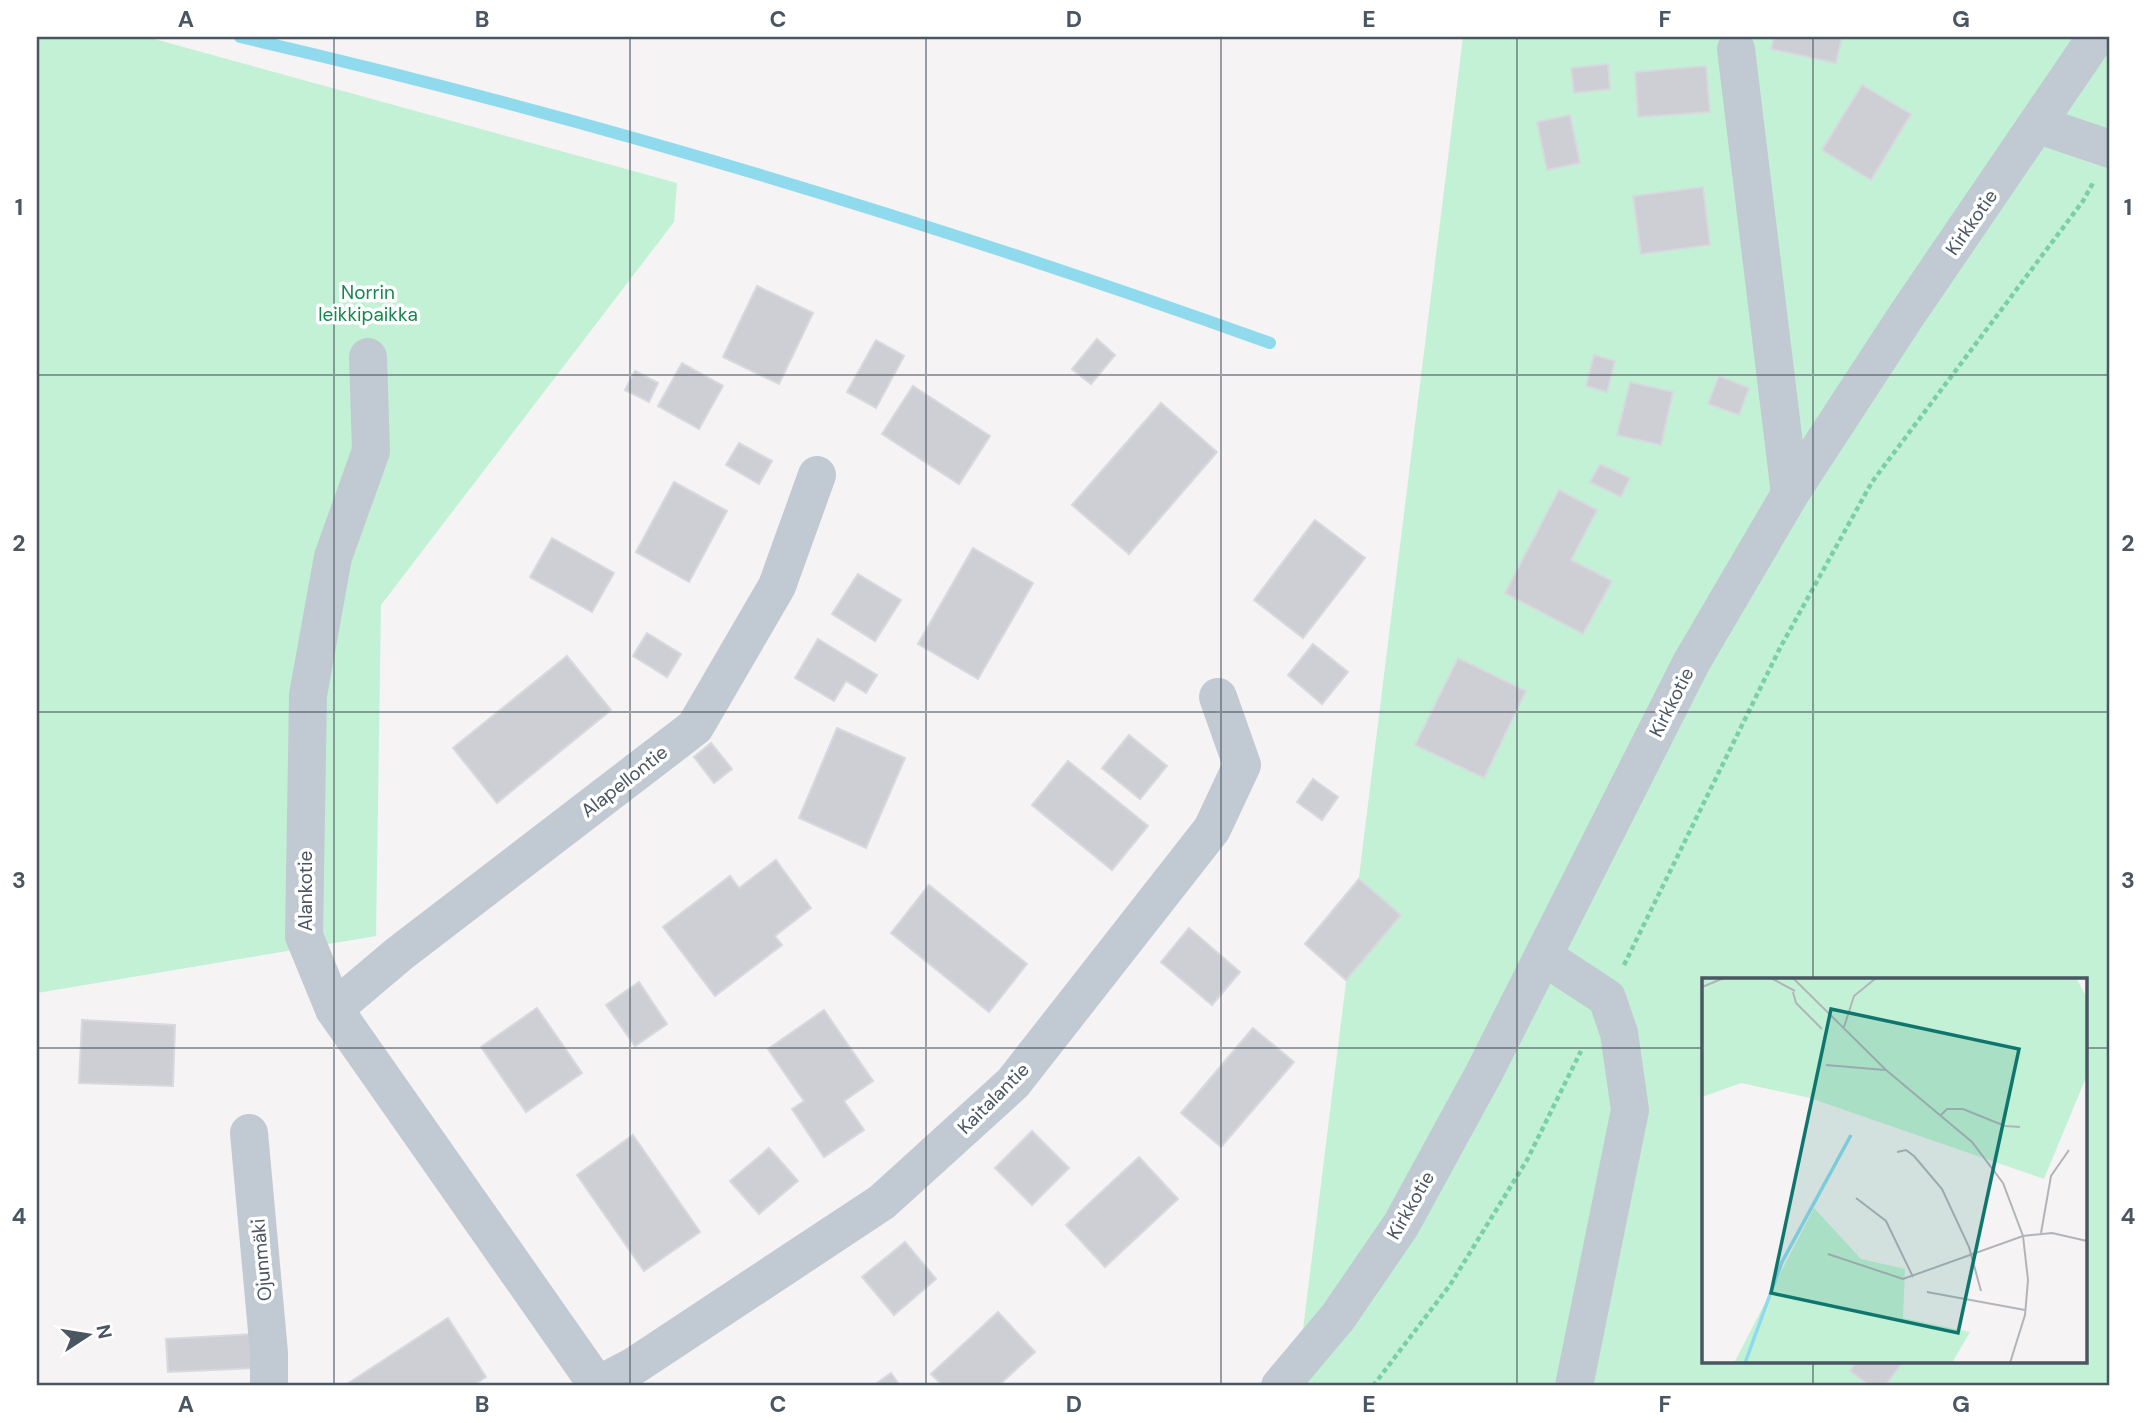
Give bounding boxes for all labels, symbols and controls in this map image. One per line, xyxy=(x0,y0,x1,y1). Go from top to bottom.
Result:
text: A xyxy=(178,4,194,34)
text: B xyxy=(475,4,489,34)
text: C xyxy=(770,4,786,34)
text: D xyxy=(1066,4,1082,34)
text: E xyxy=(1362,4,1376,34)
text: F xyxy=(1659,4,1672,34)
text: G xyxy=(1952,4,1970,34)
street label: Kirkkotie xyxy=(1940,184,2003,260)
text: 1 xyxy=(15,192,23,222)
text: 1 xyxy=(2124,192,2132,222)
park label: Norrin leikkipaikka xyxy=(318,280,418,327)
text: 2 xyxy=(12,528,26,558)
text: 2 xyxy=(2121,528,2135,558)
street label: Kirkkotie xyxy=(1643,663,1700,741)
street label: Alapellontie xyxy=(576,740,673,823)
street label: Alankotie xyxy=(293,851,318,931)
text: 3 xyxy=(12,865,26,895)
text: 3 xyxy=(2121,865,2135,895)
inset map xyxy=(1702,978,2088,1364)
street label: Kaitalantie xyxy=(952,1057,1035,1140)
street label: Kirkkotie xyxy=(1381,1167,1440,1244)
text: 4 xyxy=(12,1201,27,1231)
text: 4 xyxy=(2121,1201,2136,1231)
street label: Ojunmäki xyxy=(245,1218,278,1302)
north arrow xyxy=(52,1300,122,1370)
text: N xyxy=(90,1322,118,1341)
text: A xyxy=(178,1389,194,1419)
text: B xyxy=(475,1389,489,1419)
text: C xyxy=(770,1389,786,1419)
text: D xyxy=(1066,1389,1082,1419)
text: E xyxy=(1362,1389,1376,1419)
text: F xyxy=(1659,1389,1672,1419)
text: G xyxy=(1952,1389,1970,1419)

